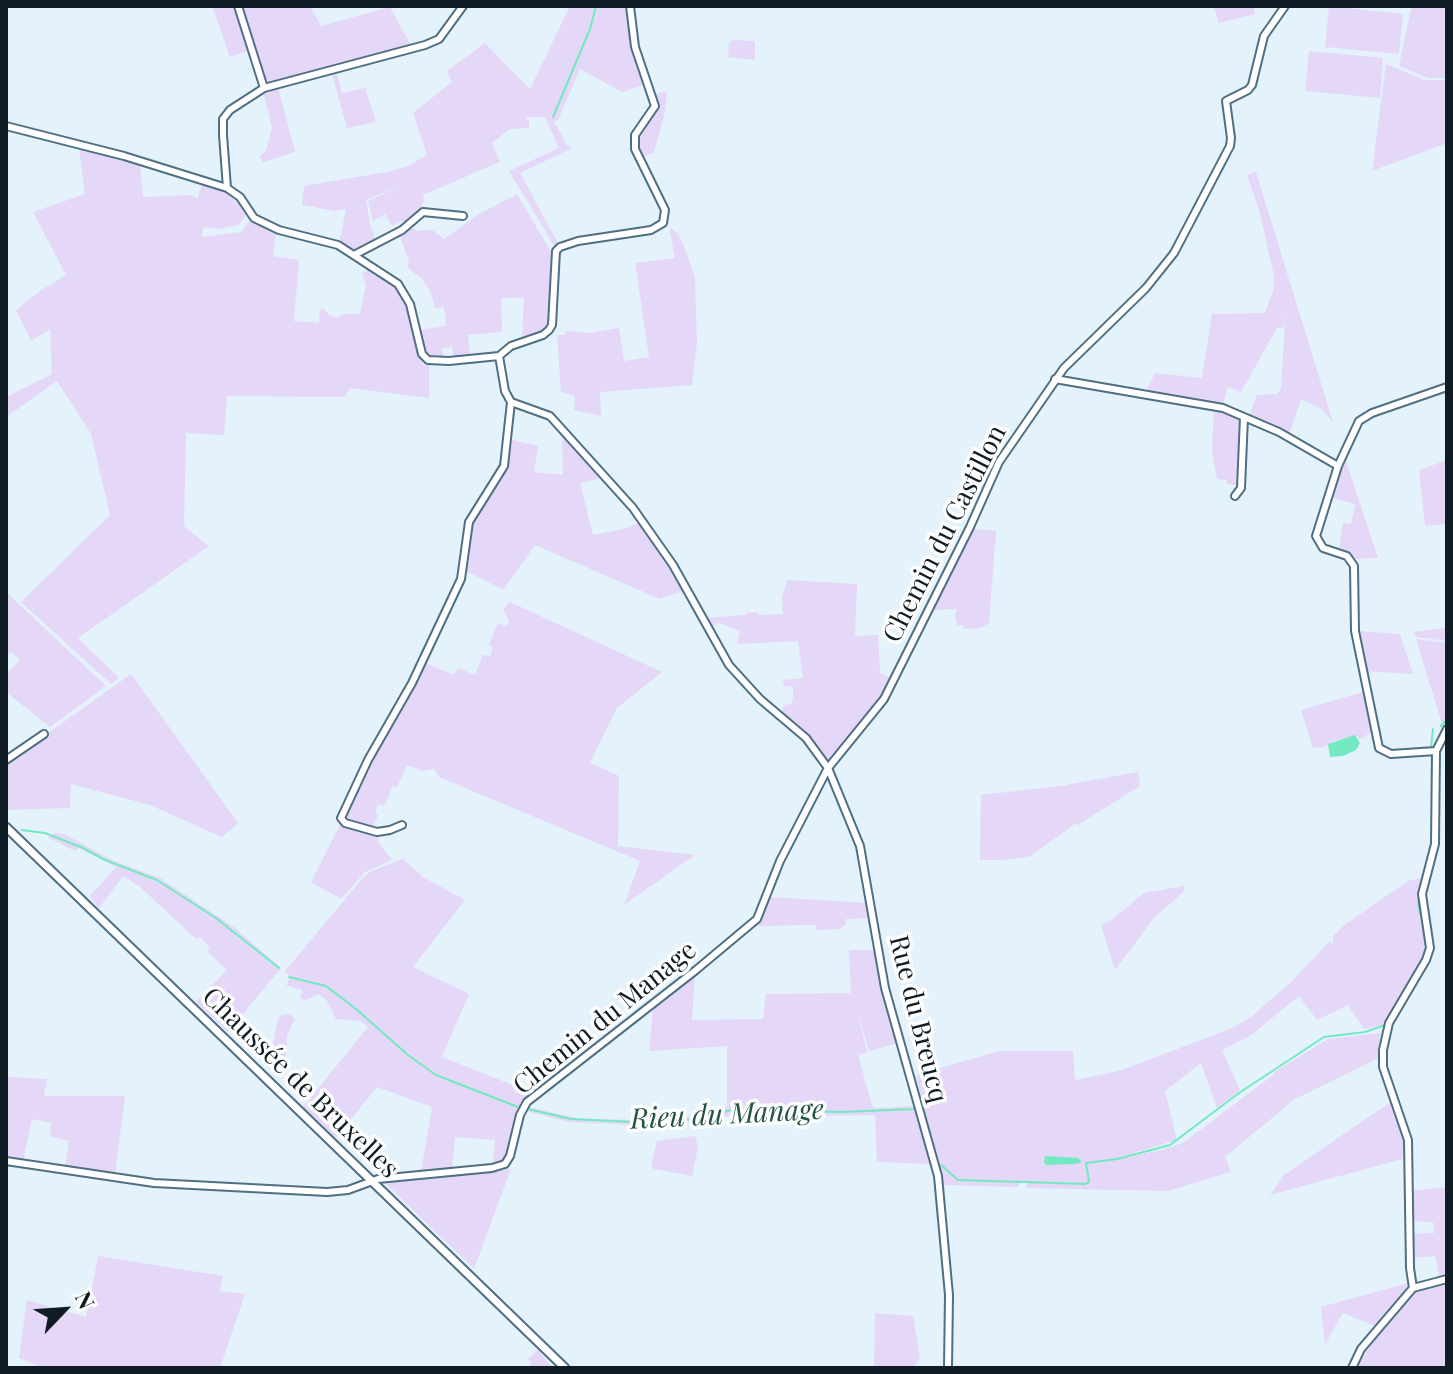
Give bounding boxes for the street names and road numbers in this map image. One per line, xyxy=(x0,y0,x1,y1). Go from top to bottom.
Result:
street label: Chemin du Castillon xyxy=(877,420,1013,648)
street label: Rue du Breucq xyxy=(882,932,954,1106)
street label: Chemin du Manage xyxy=(507,935,703,1101)
street label: Chaussée de Bruxelles xyxy=(196,981,404,1185)

